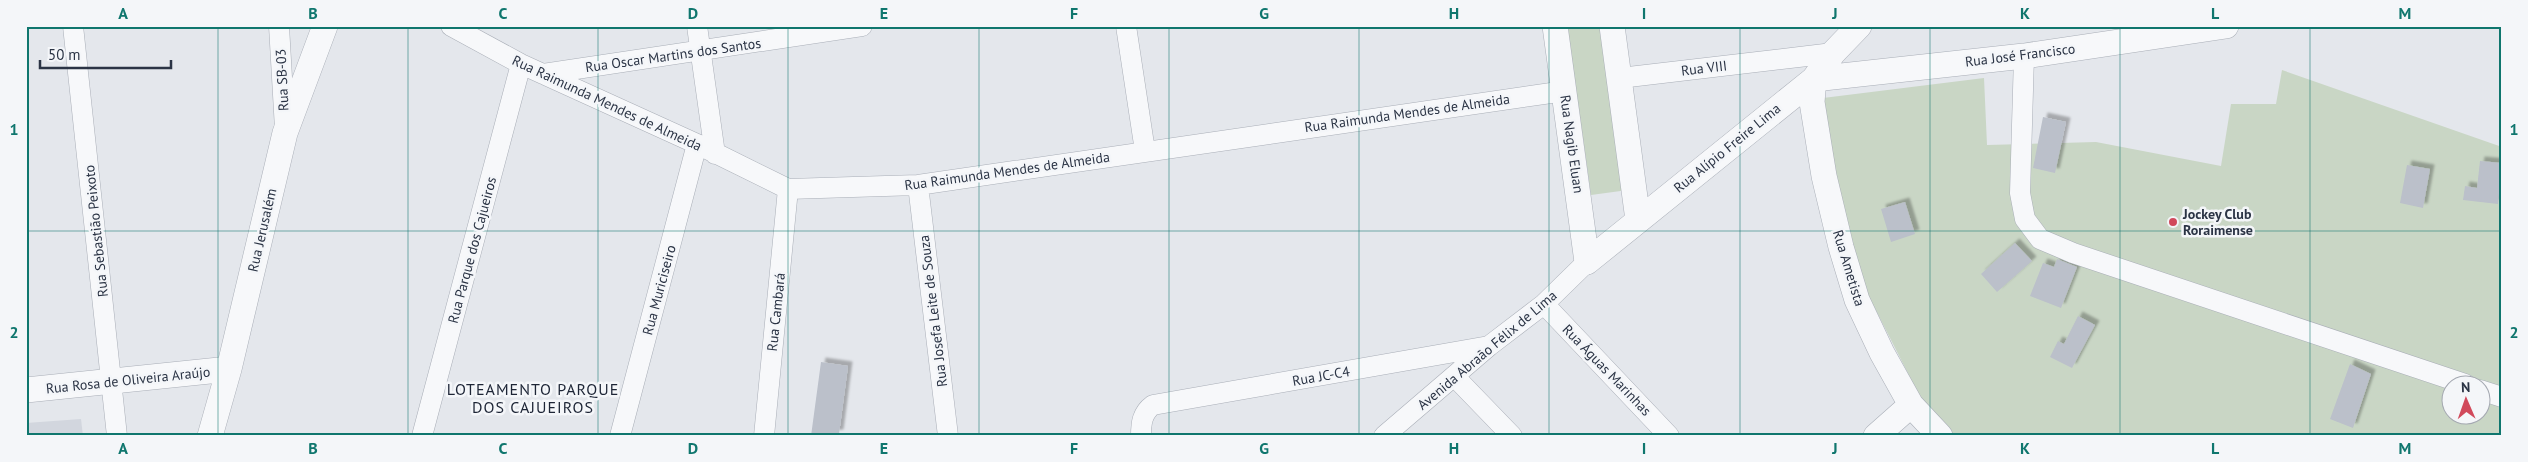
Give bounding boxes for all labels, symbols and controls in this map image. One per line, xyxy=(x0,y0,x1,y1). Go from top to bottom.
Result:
text: A xyxy=(118,3,128,23)
text: B xyxy=(308,3,318,23)
text: C xyxy=(499,3,508,23)
text: D xyxy=(688,3,698,23)
text: E xyxy=(880,3,888,23)
text: F xyxy=(1070,3,1078,23)
text: G xyxy=(1259,3,1269,23)
text: H xyxy=(1449,3,1459,23)
text: I xyxy=(1642,3,1646,23)
text: J xyxy=(1831,3,1838,23)
text: K xyxy=(2020,3,2030,23)
text: L xyxy=(2211,3,2220,23)
text: M xyxy=(2399,3,2411,23)
street label: Rua Oscar Martins dos Santos xyxy=(584,34,762,76)
scale bar xyxy=(40,38,171,70)
street label: Rua José Francisco xyxy=(1964,39,2076,71)
text: 50 m xyxy=(48,45,81,64)
street label: Rua SB-03 xyxy=(271,48,293,112)
street label: Rua Raimunda Mendes de Almeida xyxy=(509,51,705,155)
street label: Rua VIII xyxy=(1680,56,1728,80)
street label: Rua Raimunda Mendes de Almeida xyxy=(1303,90,1511,136)
street label: Rua Nagib Eluan xyxy=(1556,94,1588,194)
street label: Rua Alípio Freire Lima xyxy=(1670,99,1784,197)
text: 1 xyxy=(9,119,19,139)
text: 1 xyxy=(2509,119,2519,139)
street label: Rua Raimunda Mendes de Almeida xyxy=(903,148,1111,194)
street label: Rua Sebastião Peixoto xyxy=(80,164,112,298)
street label: Rua Parque dos Cajueiros xyxy=(444,175,500,325)
street label: Rua Jerusalém xyxy=(244,186,280,274)
place label: Jockey Club Roraimense xyxy=(2182,205,2253,239)
marker: Jockey Club Roraimense xyxy=(2167,216,2179,228)
street label: Rua Ametista xyxy=(1829,228,1869,308)
street label: Rua Josefa Leite de Souza xyxy=(915,234,951,388)
street label: Rua Muriciseiro xyxy=(638,243,680,337)
street label: Rua Cambará xyxy=(763,272,789,352)
street label: Avenida Abraão Félix de Lima xyxy=(1414,286,1560,414)
street label: Rua Águas Marinhas xyxy=(1559,320,1655,420)
text: 2 xyxy=(9,322,19,342)
text: 2 xyxy=(2509,322,2519,342)
street label: Rua Rosa de Oliveira Araújo xyxy=(45,362,211,398)
street label: Rua JC-C4 xyxy=(1291,362,1352,390)
north arrow xyxy=(2440,374,2490,424)
text: N xyxy=(2461,378,2470,396)
district label: LOTEAMENTO PARQUE DOS CAJUEIROS xyxy=(447,379,619,417)
text: A xyxy=(118,438,128,458)
text: B xyxy=(308,438,318,458)
text: C xyxy=(499,438,508,458)
text: D xyxy=(688,438,698,458)
text: E xyxy=(880,438,888,458)
text: F xyxy=(1070,438,1078,458)
text: G xyxy=(1259,438,1269,458)
text: H xyxy=(1449,438,1459,458)
text: I xyxy=(1642,438,1646,458)
text: J xyxy=(1831,438,1838,458)
text: K xyxy=(2020,438,2030,458)
text: L xyxy=(2211,438,2220,458)
text: M xyxy=(2399,438,2411,458)

